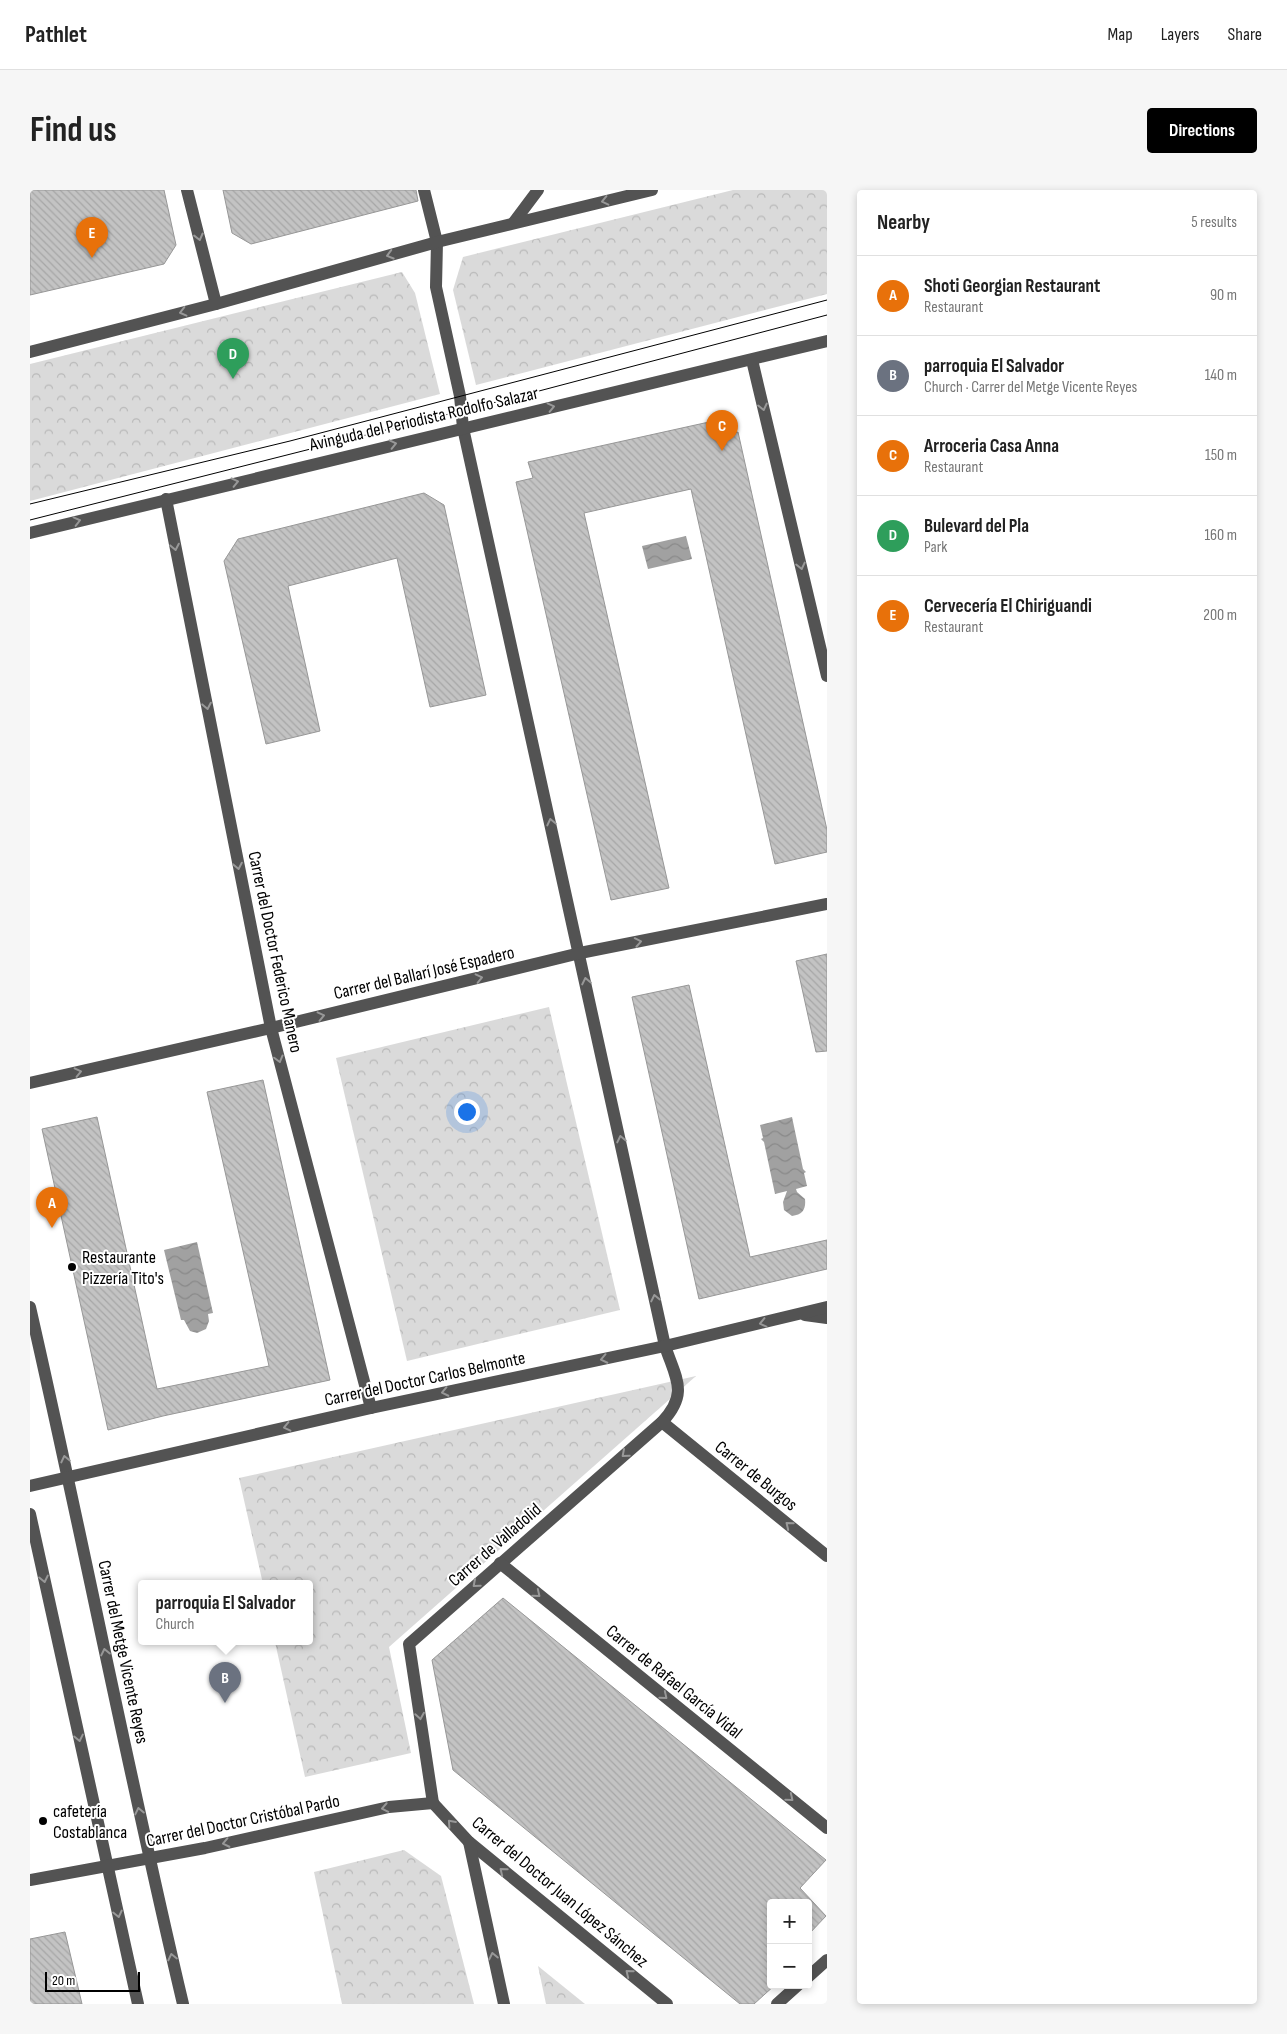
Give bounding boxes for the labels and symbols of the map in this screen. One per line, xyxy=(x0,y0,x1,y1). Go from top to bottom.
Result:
one-way arrow xyxy=(600,195,609,206)
pin: E xyxy=(76,217,108,258)
one-way arrow xyxy=(193,233,204,242)
one-way arrow xyxy=(385,249,394,260)
one-way arrow xyxy=(179,307,187,317)
pin: D xyxy=(217,338,249,379)
street label: Avinguda del Periodista Rodolfo Salazar xyxy=(307,382,541,456)
one-way arrow xyxy=(547,402,556,413)
one-way arrow xyxy=(757,403,768,412)
pin: C xyxy=(706,410,738,451)
one-way arrow xyxy=(389,440,397,450)
one-way arrow xyxy=(231,477,240,488)
one-way arrow xyxy=(73,516,82,527)
one-way arrow xyxy=(170,542,180,551)
one-way arrow xyxy=(795,561,806,570)
one-way arrow xyxy=(201,702,212,711)
one-way arrow xyxy=(546,817,557,826)
street label: Carrer del Doctor Federico Manero xyxy=(243,849,307,1055)
one-way arrow xyxy=(233,861,243,870)
one-way arrow xyxy=(633,937,642,948)
street label: Carrer del Ballarí José Espadero xyxy=(332,942,516,1004)
one-way arrow xyxy=(475,973,484,984)
one-way arrow xyxy=(581,976,592,985)
one-way arrow xyxy=(317,1011,326,1022)
one-way arrow xyxy=(273,1054,284,1063)
one-way arrow xyxy=(73,1067,82,1078)
your location xyxy=(454,1099,480,1125)
one-way arrow xyxy=(616,1135,626,1144)
pin: A xyxy=(36,1187,68,1228)
place label: Restaurante Pizzería Tito's xyxy=(82,1247,164,1289)
marker: Restaurante Pizzería Tito's xyxy=(66,1261,78,1273)
one-way arrow xyxy=(650,1294,661,1303)
one-way arrow xyxy=(758,1317,767,1328)
street label: Carrer del Doctor Carlos Belmonte xyxy=(323,1347,527,1411)
one-way arrow xyxy=(600,1353,609,1363)
one-way arrow xyxy=(441,1386,450,1397)
one-way arrow xyxy=(282,1421,291,1432)
street label: Carrer de Burgos xyxy=(711,1437,801,1515)
one-way arrow xyxy=(622,1449,631,1458)
one-way arrow xyxy=(60,1454,71,1463)
street label: Carrer de Valladolid xyxy=(444,1499,546,1591)
one-way arrow xyxy=(786,1523,795,1531)
street label: Carrer del Metge Vicente Reyes xyxy=(93,1558,153,1746)
one-way arrow xyxy=(38,1575,49,1583)
one-way arrow xyxy=(473,1578,482,1587)
one-way arrow xyxy=(531,1589,540,1597)
street label: Carrer de Rafael García Vidal xyxy=(602,1621,746,1743)
one-way arrow xyxy=(101,1647,111,1656)
pin: B xyxy=(209,1662,241,1703)
one-way arrow xyxy=(658,1691,667,1700)
one-way arrow xyxy=(414,1712,425,1720)
one-way arrow xyxy=(73,1733,84,1742)
street label: Carrer del Doctor Cristóbal Pardo xyxy=(144,1790,342,1852)
one-way arrow xyxy=(784,1793,793,1801)
place label: cafetería Costablanca xyxy=(53,1801,127,1843)
one-way arrow xyxy=(381,1803,389,1813)
one-way arrow xyxy=(134,1806,144,1815)
street label: Carrer del Doctor Juan López Sánchez xyxy=(468,1812,653,1972)
marker: cafetería Costablanca xyxy=(37,1815,49,1827)
one-way arrow xyxy=(448,1819,457,1828)
one-way arrow xyxy=(222,1837,231,1848)
one-way arrow xyxy=(500,1868,509,1876)
one-way arrow xyxy=(112,1909,123,1918)
one-way arrow xyxy=(167,1952,178,1961)
one-way arrow xyxy=(488,1952,499,1961)
scale bar xyxy=(45,1969,140,1992)
one-way arrow xyxy=(626,1971,635,1979)

